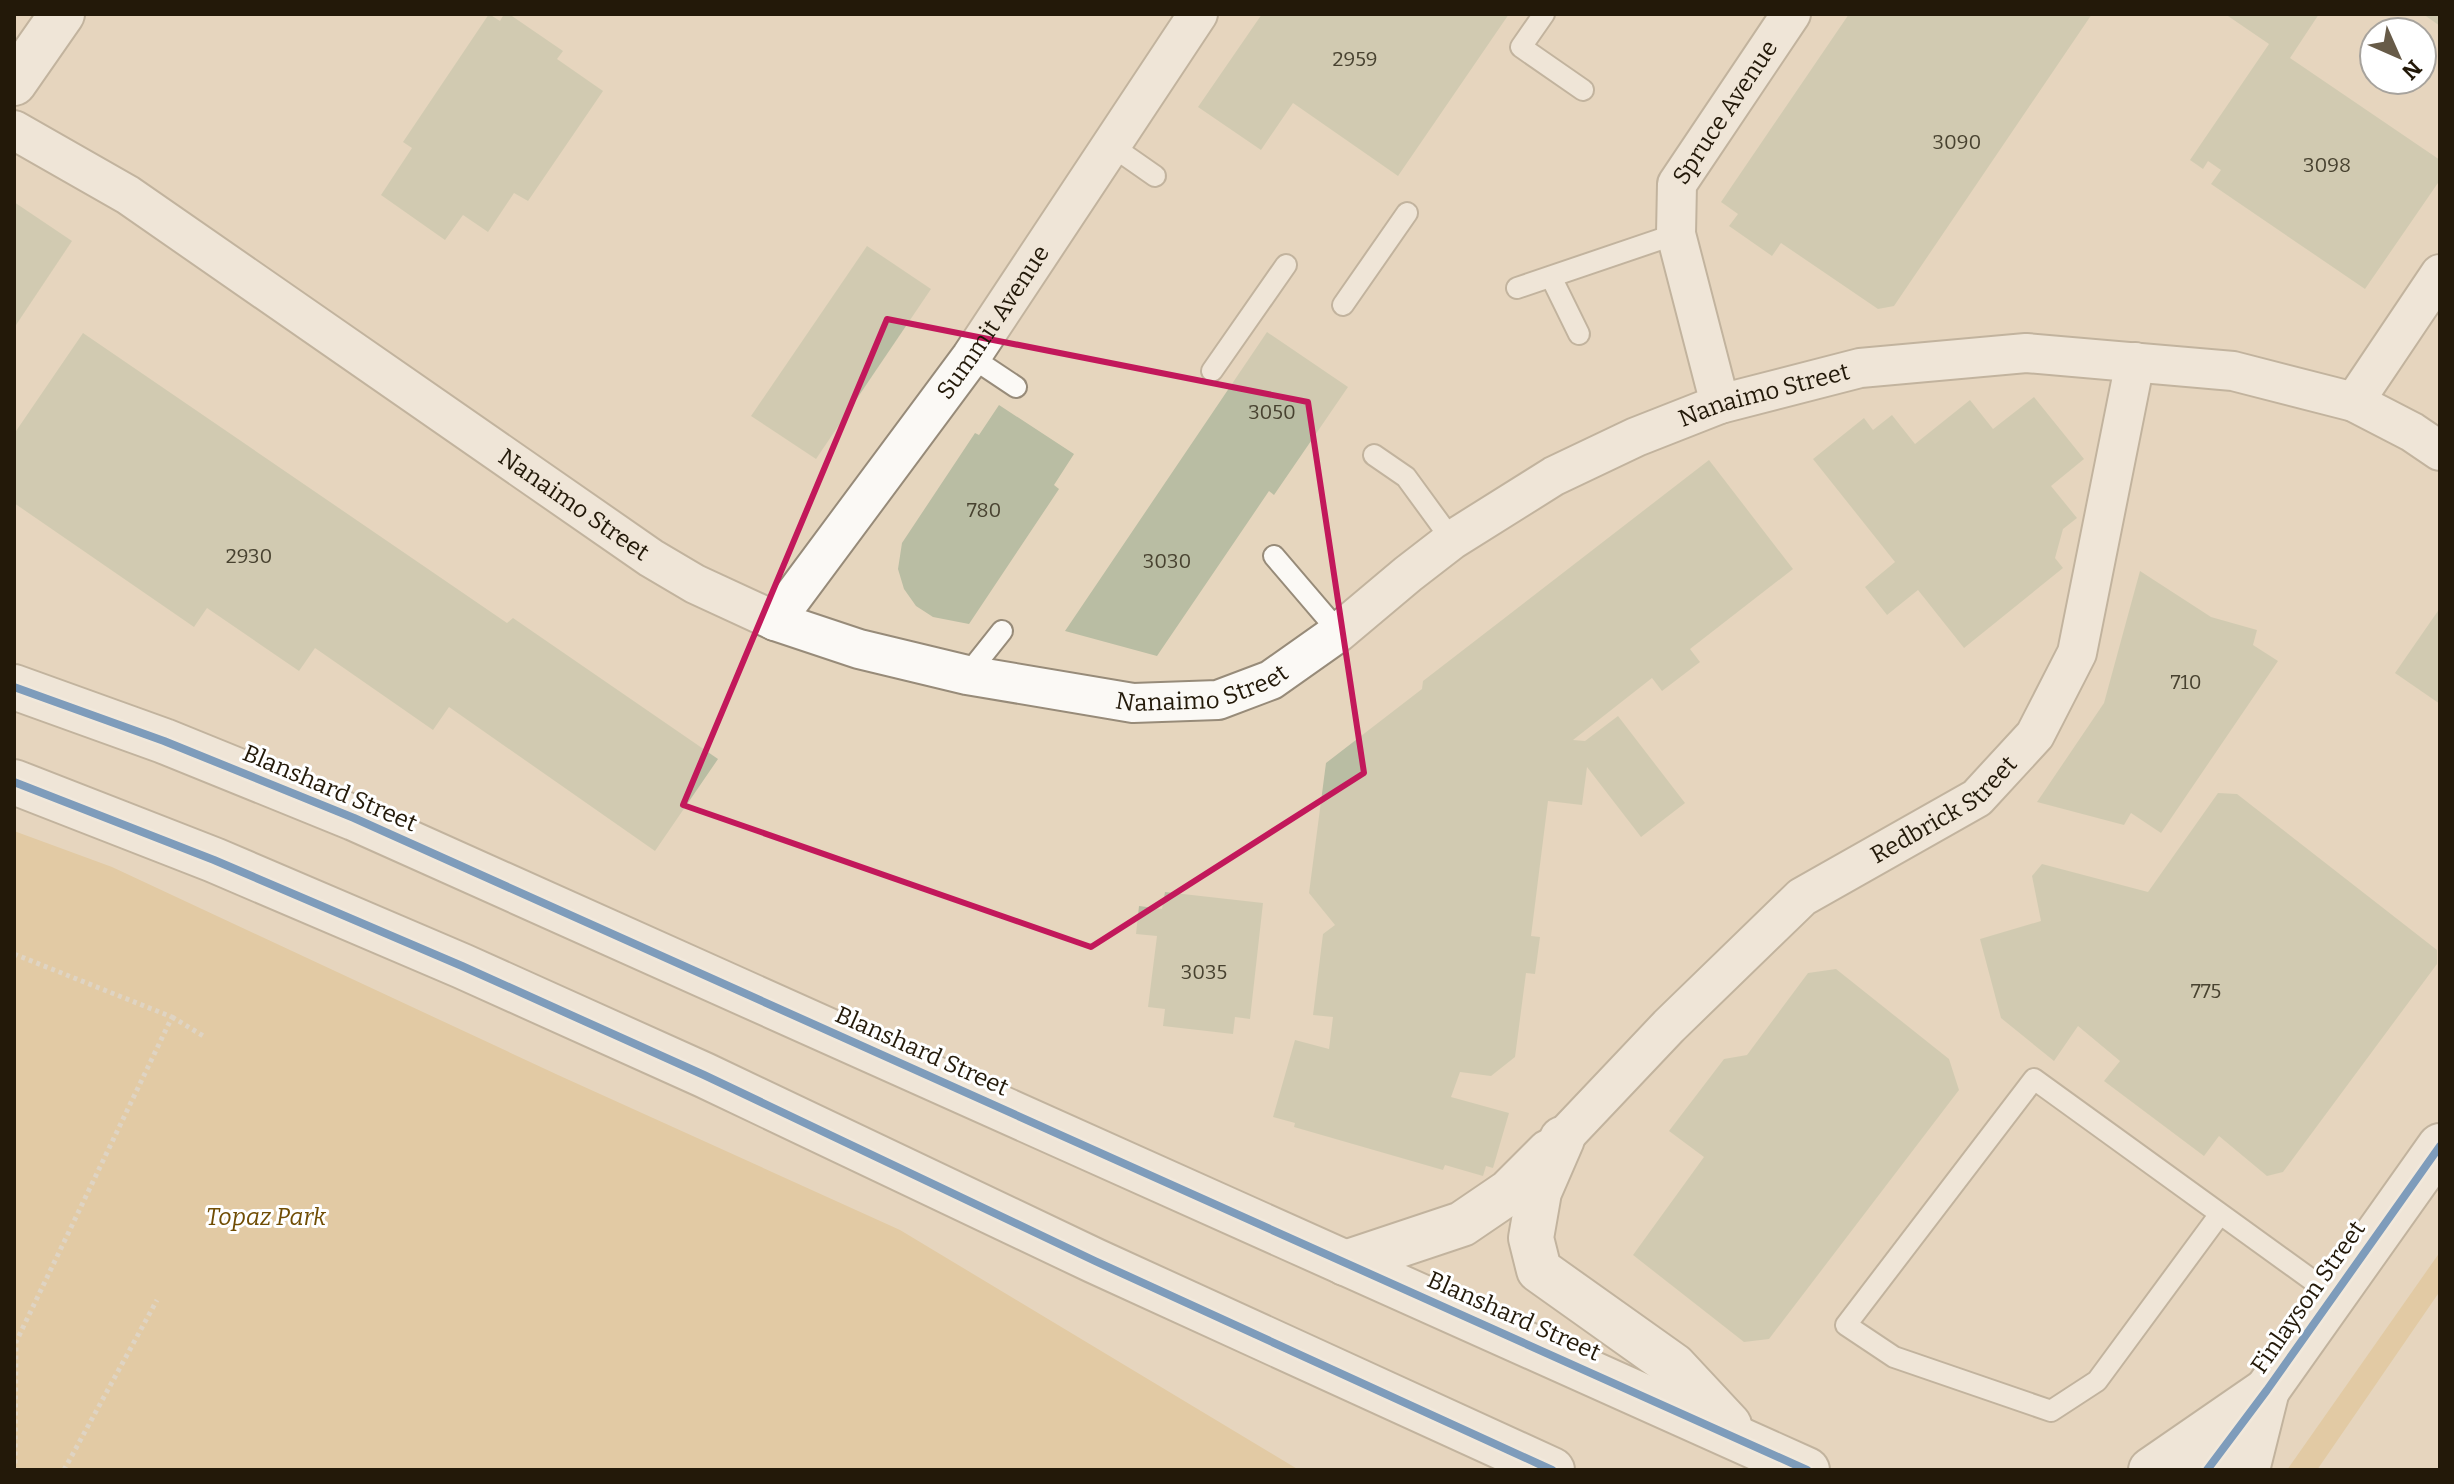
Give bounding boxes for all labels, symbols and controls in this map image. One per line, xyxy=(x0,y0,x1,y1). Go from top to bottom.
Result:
north arrow xyxy=(2358,16,2438,96)
street label: Spruce Avenue xyxy=(1667,35,1783,190)
house number: 2959 xyxy=(1333,47,1377,71)
text: N xyxy=(2396,54,2427,85)
house number: 3090 xyxy=(1933,130,1981,154)
house number: 3098 xyxy=(2303,153,2351,177)
street label: Summit Avenue xyxy=(931,240,1055,404)
street label: Nanaimo Street xyxy=(1674,357,1853,433)
house number: 3050 xyxy=(1248,400,1296,424)
street label: Nanaimo Street xyxy=(493,443,655,567)
house number: 780 xyxy=(967,498,1001,522)
house number: 2930 xyxy=(226,544,272,568)
house number: 3030 xyxy=(1143,549,1191,573)
street label: Nanaimo Street xyxy=(1114,658,1294,717)
house number: 710 xyxy=(2170,670,2202,694)
street label: Blanshard Street xyxy=(239,739,422,837)
street label: Redbrick Street xyxy=(1866,750,2023,869)
house number: 3035 xyxy=(1181,960,1227,984)
house number: 775 xyxy=(2191,979,2221,1003)
street label: Blanshard Street xyxy=(831,1000,1013,1102)
park label: Topaz Park xyxy=(206,1203,327,1231)
street label: Finlayson Street xyxy=(2245,1215,2371,1379)
street label: Blanshard Street xyxy=(1423,1265,1605,1367)

